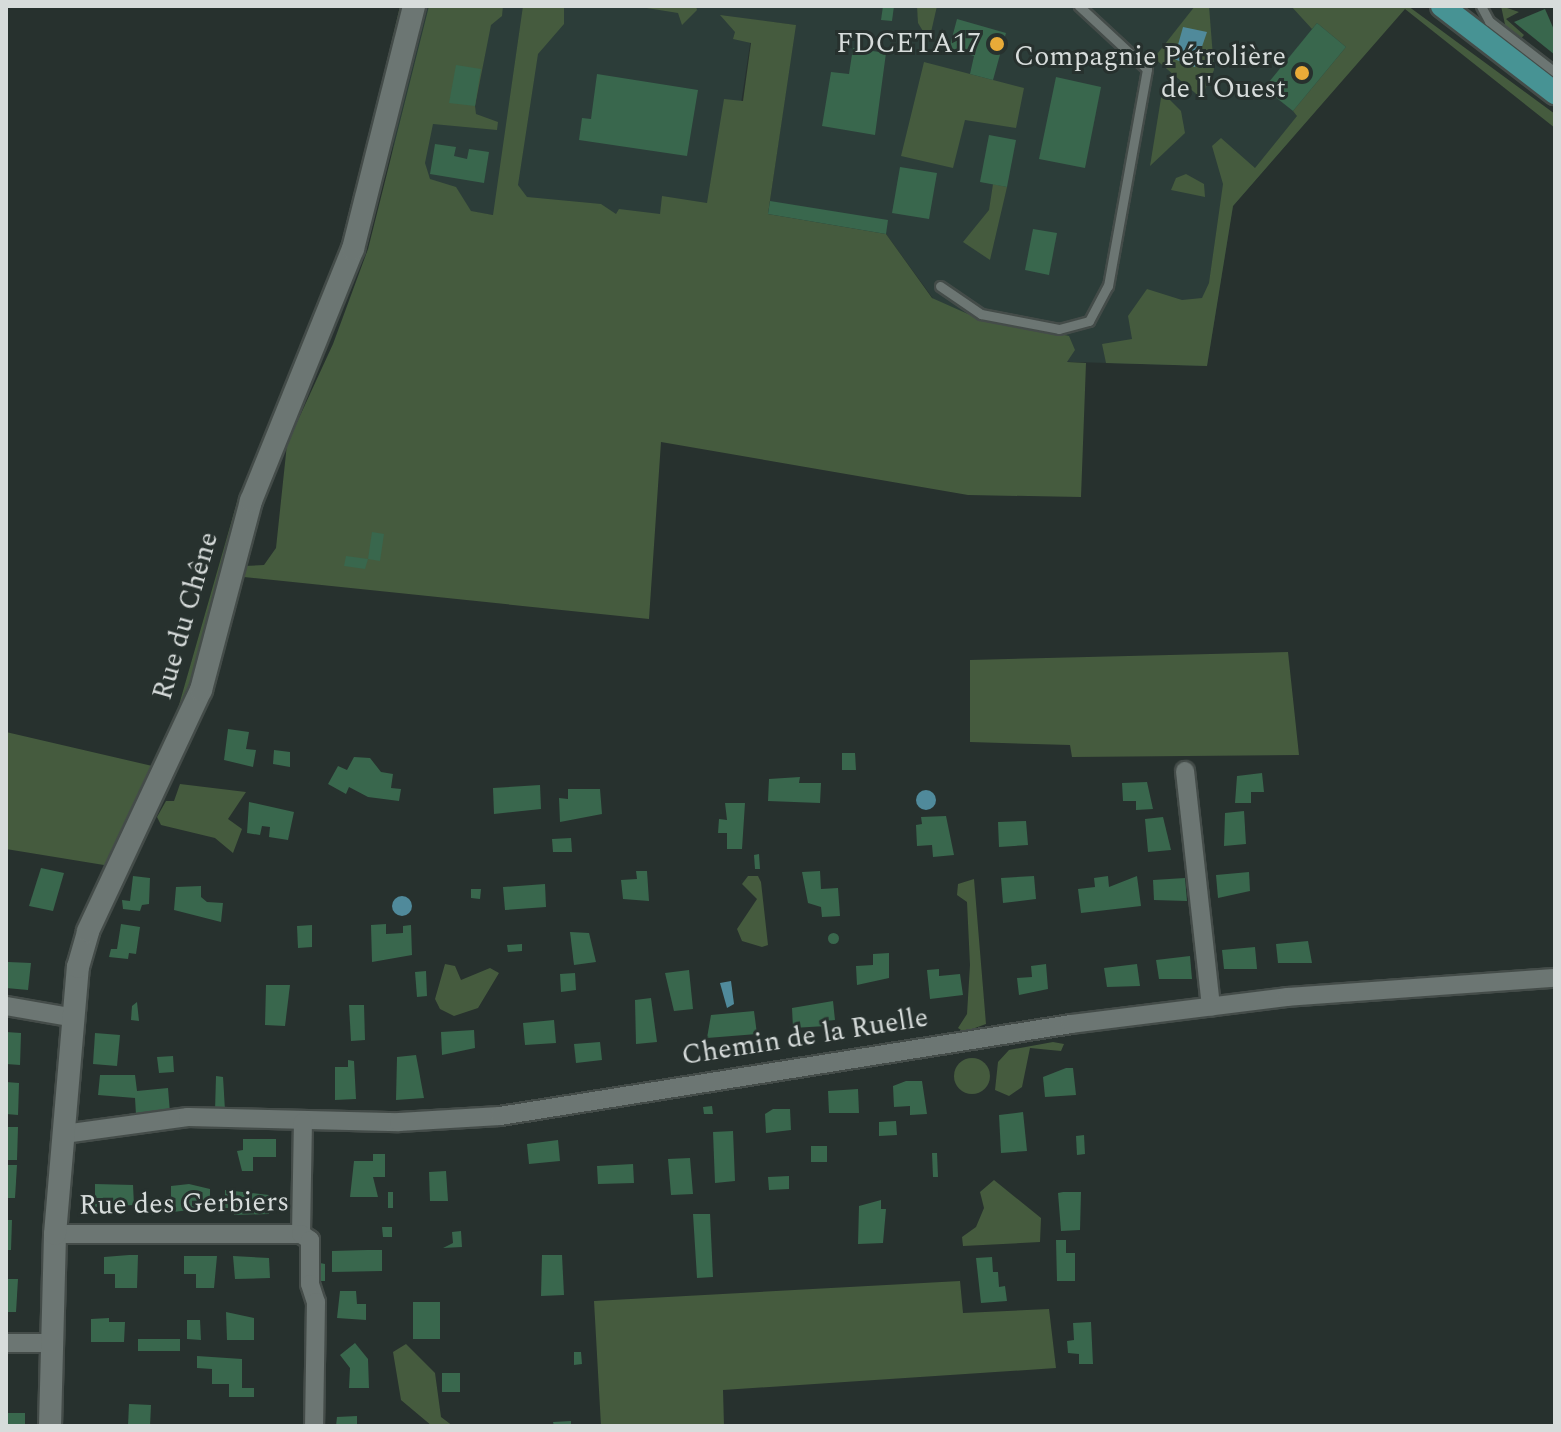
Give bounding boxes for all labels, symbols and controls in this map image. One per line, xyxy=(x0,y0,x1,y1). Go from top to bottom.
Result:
place label: FDCETA17 xyxy=(836,27,981,61)
marker: FDCETA17 xyxy=(988,35,1006,53)
place label: Compagnie Pétrolière de l'Ouest xyxy=(1014,40,1286,106)
marker: Compagnie Pétrolière de l'Ouest xyxy=(1293,64,1311,82)
street label: Rue du Chêne xyxy=(146,528,226,704)
street label: Chemin de la Ruelle xyxy=(679,1001,931,1073)
street label: Rue des Gerbiers xyxy=(78,1185,290,1223)

